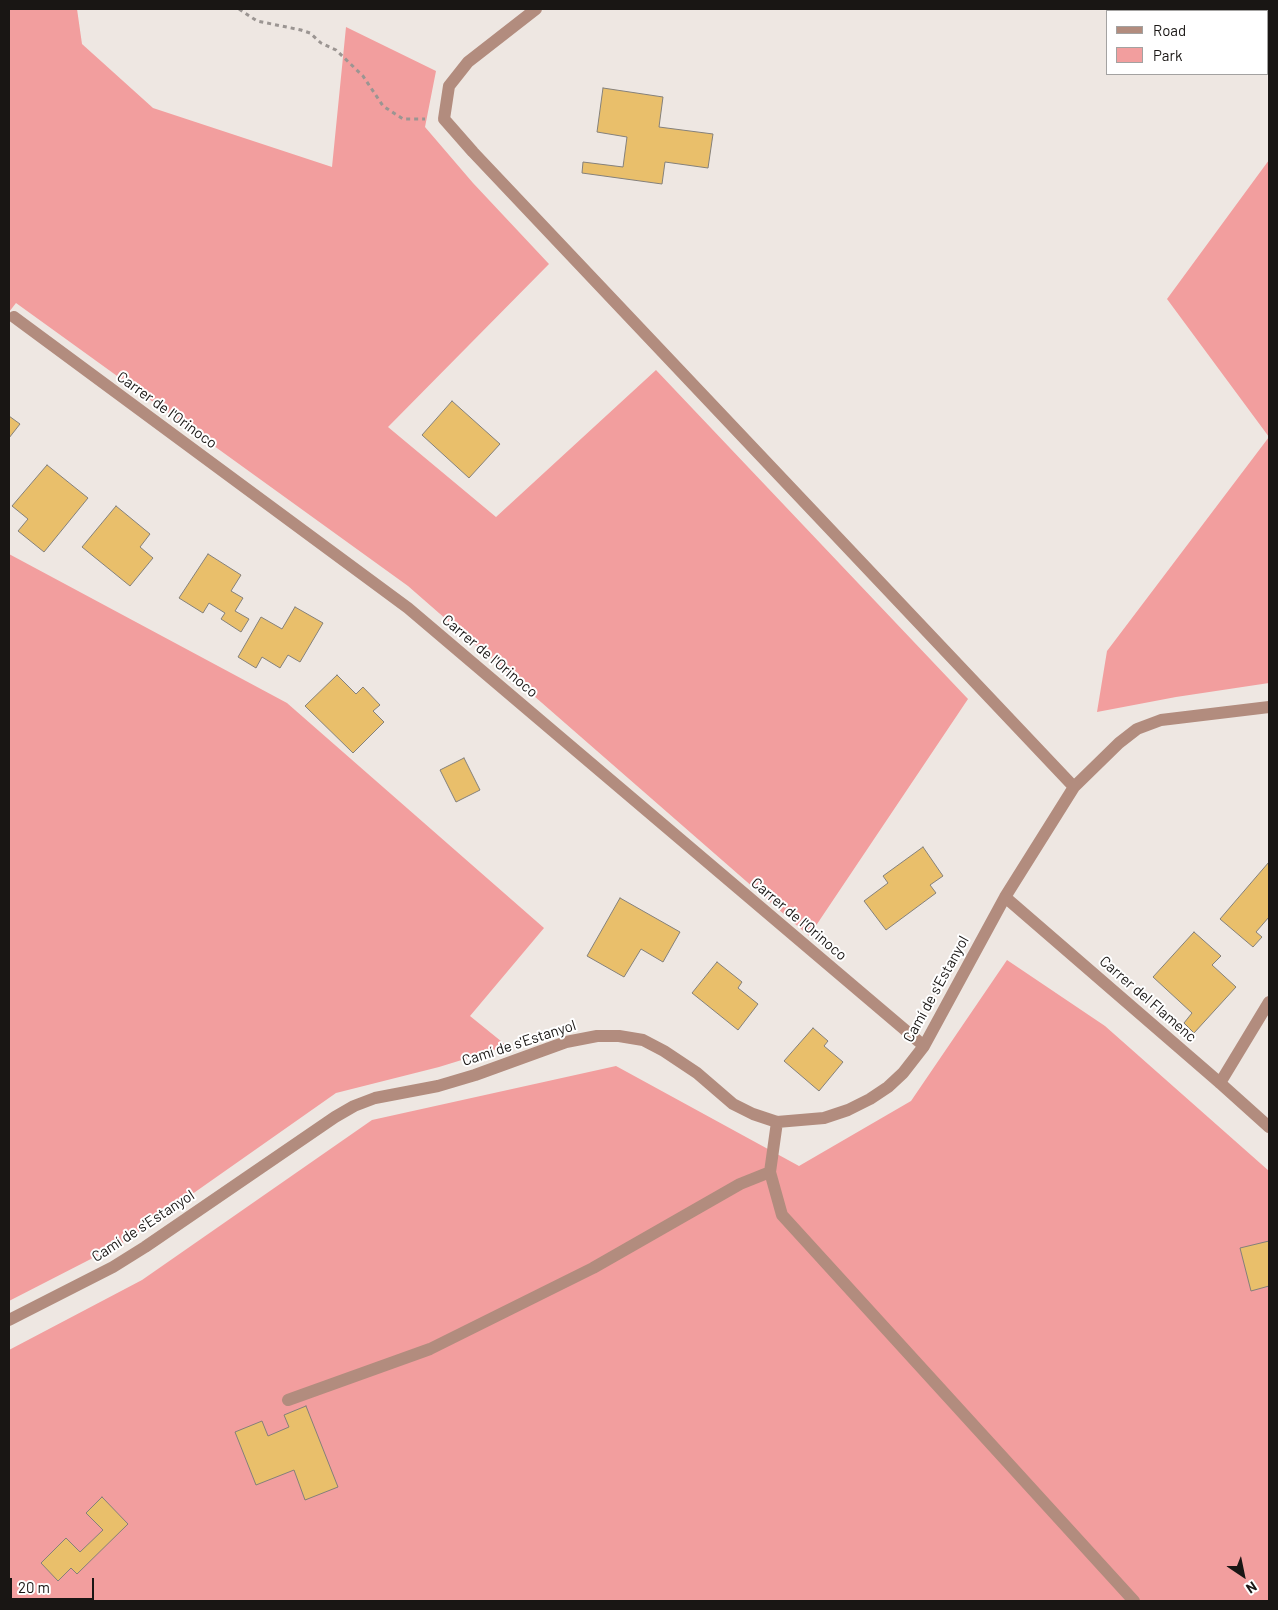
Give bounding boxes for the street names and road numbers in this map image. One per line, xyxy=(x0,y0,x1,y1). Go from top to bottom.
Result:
street label: Carrer de l'Orinoco xyxy=(113,368,221,452)
street label: Carrer de l'Orinoco xyxy=(439,611,541,701)
street label: Carrer de l'Orinoco xyxy=(748,874,850,964)
street label: Camí de s'Estanyol xyxy=(899,933,973,1045)
street label: Carrer del Flamenc xyxy=(1096,952,1200,1046)
street label: Camí de s'Estanyol xyxy=(460,1016,578,1070)
street label: Camí de s'Estanyol xyxy=(88,1186,198,1266)

